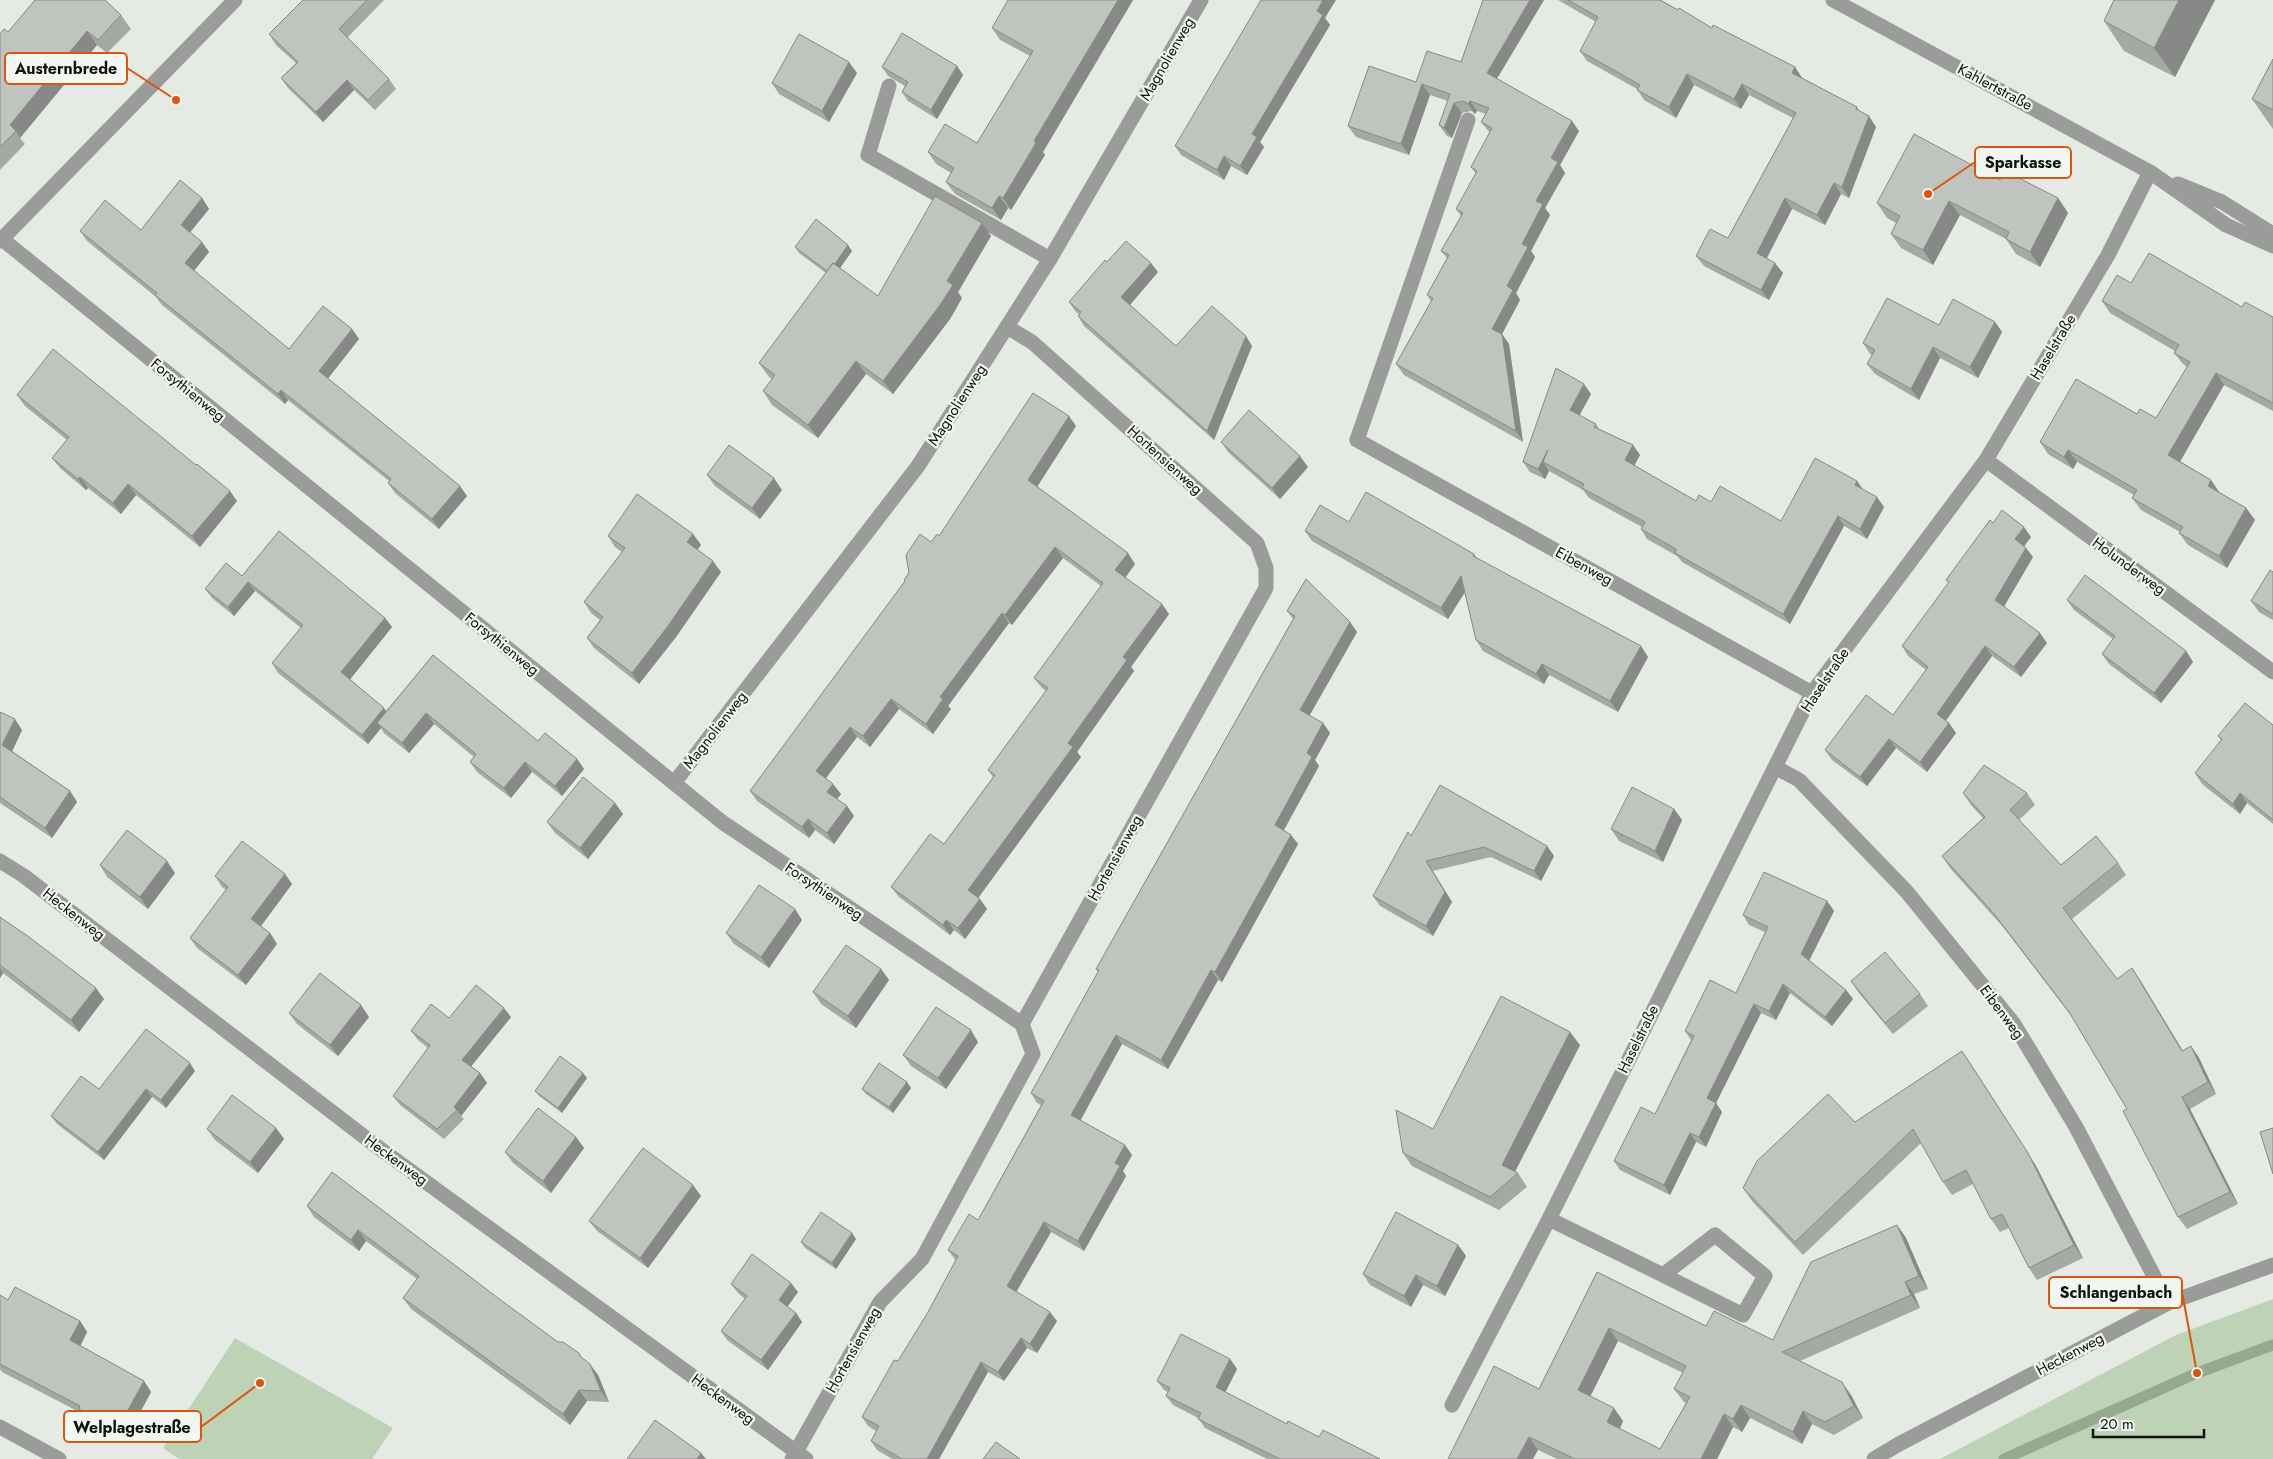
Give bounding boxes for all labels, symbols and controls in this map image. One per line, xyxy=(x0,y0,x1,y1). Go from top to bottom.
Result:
street label: Magnolienweg xyxy=(1134,13,1200,105)
callout: Austernbrede xyxy=(5,53,127,84)
text: Austernbrede xyxy=(14,57,117,80)
street label: Kahlertstraße xyxy=(1954,58,2036,116)
callout: Sparkasse xyxy=(1975,147,2071,178)
text: Sparkasse xyxy=(1985,151,2061,174)
street label: Haselstraße xyxy=(2025,310,2081,384)
street label: Forsythienweg xyxy=(146,353,230,427)
street label: Magnolienweg xyxy=(922,360,992,450)
street label: Hortensienweg xyxy=(1122,420,1208,500)
street label: Holunderweg xyxy=(2088,532,2170,600)
street label: Eibenweg xyxy=(1551,541,1617,591)
street label: Forsythienweg xyxy=(460,607,544,681)
street label: Haselstraße xyxy=(1795,643,1855,717)
street label: Magnolienweg xyxy=(678,687,752,773)
street label: Hortensienweg xyxy=(1082,811,1148,905)
street label: Forsythienweg xyxy=(780,857,868,925)
street label: Heckenweg xyxy=(38,883,110,945)
street label: Eibenweg xyxy=(1974,980,2030,1044)
street label: Haselstraße xyxy=(1612,1001,1664,1077)
street label: Heckenweg xyxy=(360,1129,432,1191)
callout: Schlangenbach xyxy=(2049,1277,2182,1308)
text: Schlangenbach xyxy=(2060,1281,2172,1304)
street label: Hortensienweg xyxy=(820,1303,886,1397)
street label: Heckenweg xyxy=(2032,1327,2108,1381)
street label: Heckenweg xyxy=(687,1368,759,1430)
scale bar xyxy=(2093,1406,2204,1438)
callout: Welplagestraße xyxy=(64,1411,201,1442)
text: 20 m xyxy=(2100,1413,2134,1435)
text: Welplagestraße xyxy=(73,1416,191,1439)

